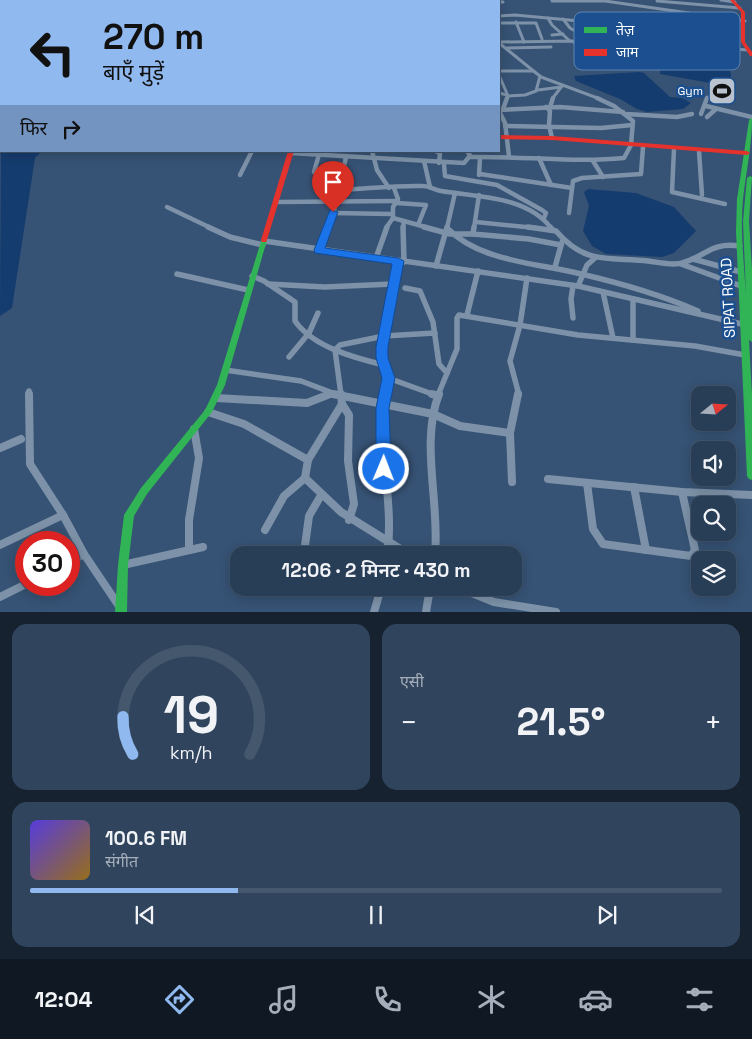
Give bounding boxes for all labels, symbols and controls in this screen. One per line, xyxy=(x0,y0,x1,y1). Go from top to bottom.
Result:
legend xyxy=(574,12,740,70)
text: 270 m xyxy=(103,15,204,59)
icon: left xyxy=(20,20,85,85)
text: तेज़ xyxy=(616,21,635,39)
text: जाम xyxy=(616,43,639,61)
text: बाएँ मुड़ें xyxy=(103,58,164,86)
sports icon: Gym xyxy=(707,76,737,106)
place label: Gym xyxy=(677,83,703,99)
icon: right xyxy=(57,115,85,143)
text: फिर xyxy=(20,116,47,141)
pin xyxy=(312,161,354,212)
icon: arrive xyxy=(319,168,347,196)
street label: SIPAT ROAD xyxy=(716,257,739,339)
north arrow xyxy=(691,386,736,431)
map controls xyxy=(691,386,736,596)
button: sound xyxy=(691,441,736,486)
position arrow xyxy=(357,442,409,494)
button: search xyxy=(691,496,736,541)
speed limit sign: 30 xyxy=(15,531,80,596)
button: layers xyxy=(691,551,736,596)
text: 12:06 · 2 मिनट · 430 m xyxy=(282,558,470,583)
text: एसी xyxy=(400,671,424,692)
text: 19 xyxy=(163,682,219,748)
text: 21.5° xyxy=(517,698,605,746)
text: − xyxy=(400,704,417,740)
text: + xyxy=(705,704,722,740)
text: km/h xyxy=(170,741,212,764)
text: 100.6 FM xyxy=(105,826,187,851)
text: संगीत xyxy=(105,851,138,872)
icon: previous xyxy=(131,901,159,929)
icon: pause xyxy=(362,901,390,929)
icon: next xyxy=(593,901,621,929)
icon: directions xyxy=(162,982,197,1017)
icon: music xyxy=(266,982,301,1017)
icon: phone xyxy=(370,982,405,1017)
icon: climate xyxy=(474,982,509,1017)
icon: car xyxy=(578,982,613,1017)
icon: filters xyxy=(682,982,717,1017)
text: 12:04 xyxy=(35,985,92,1013)

